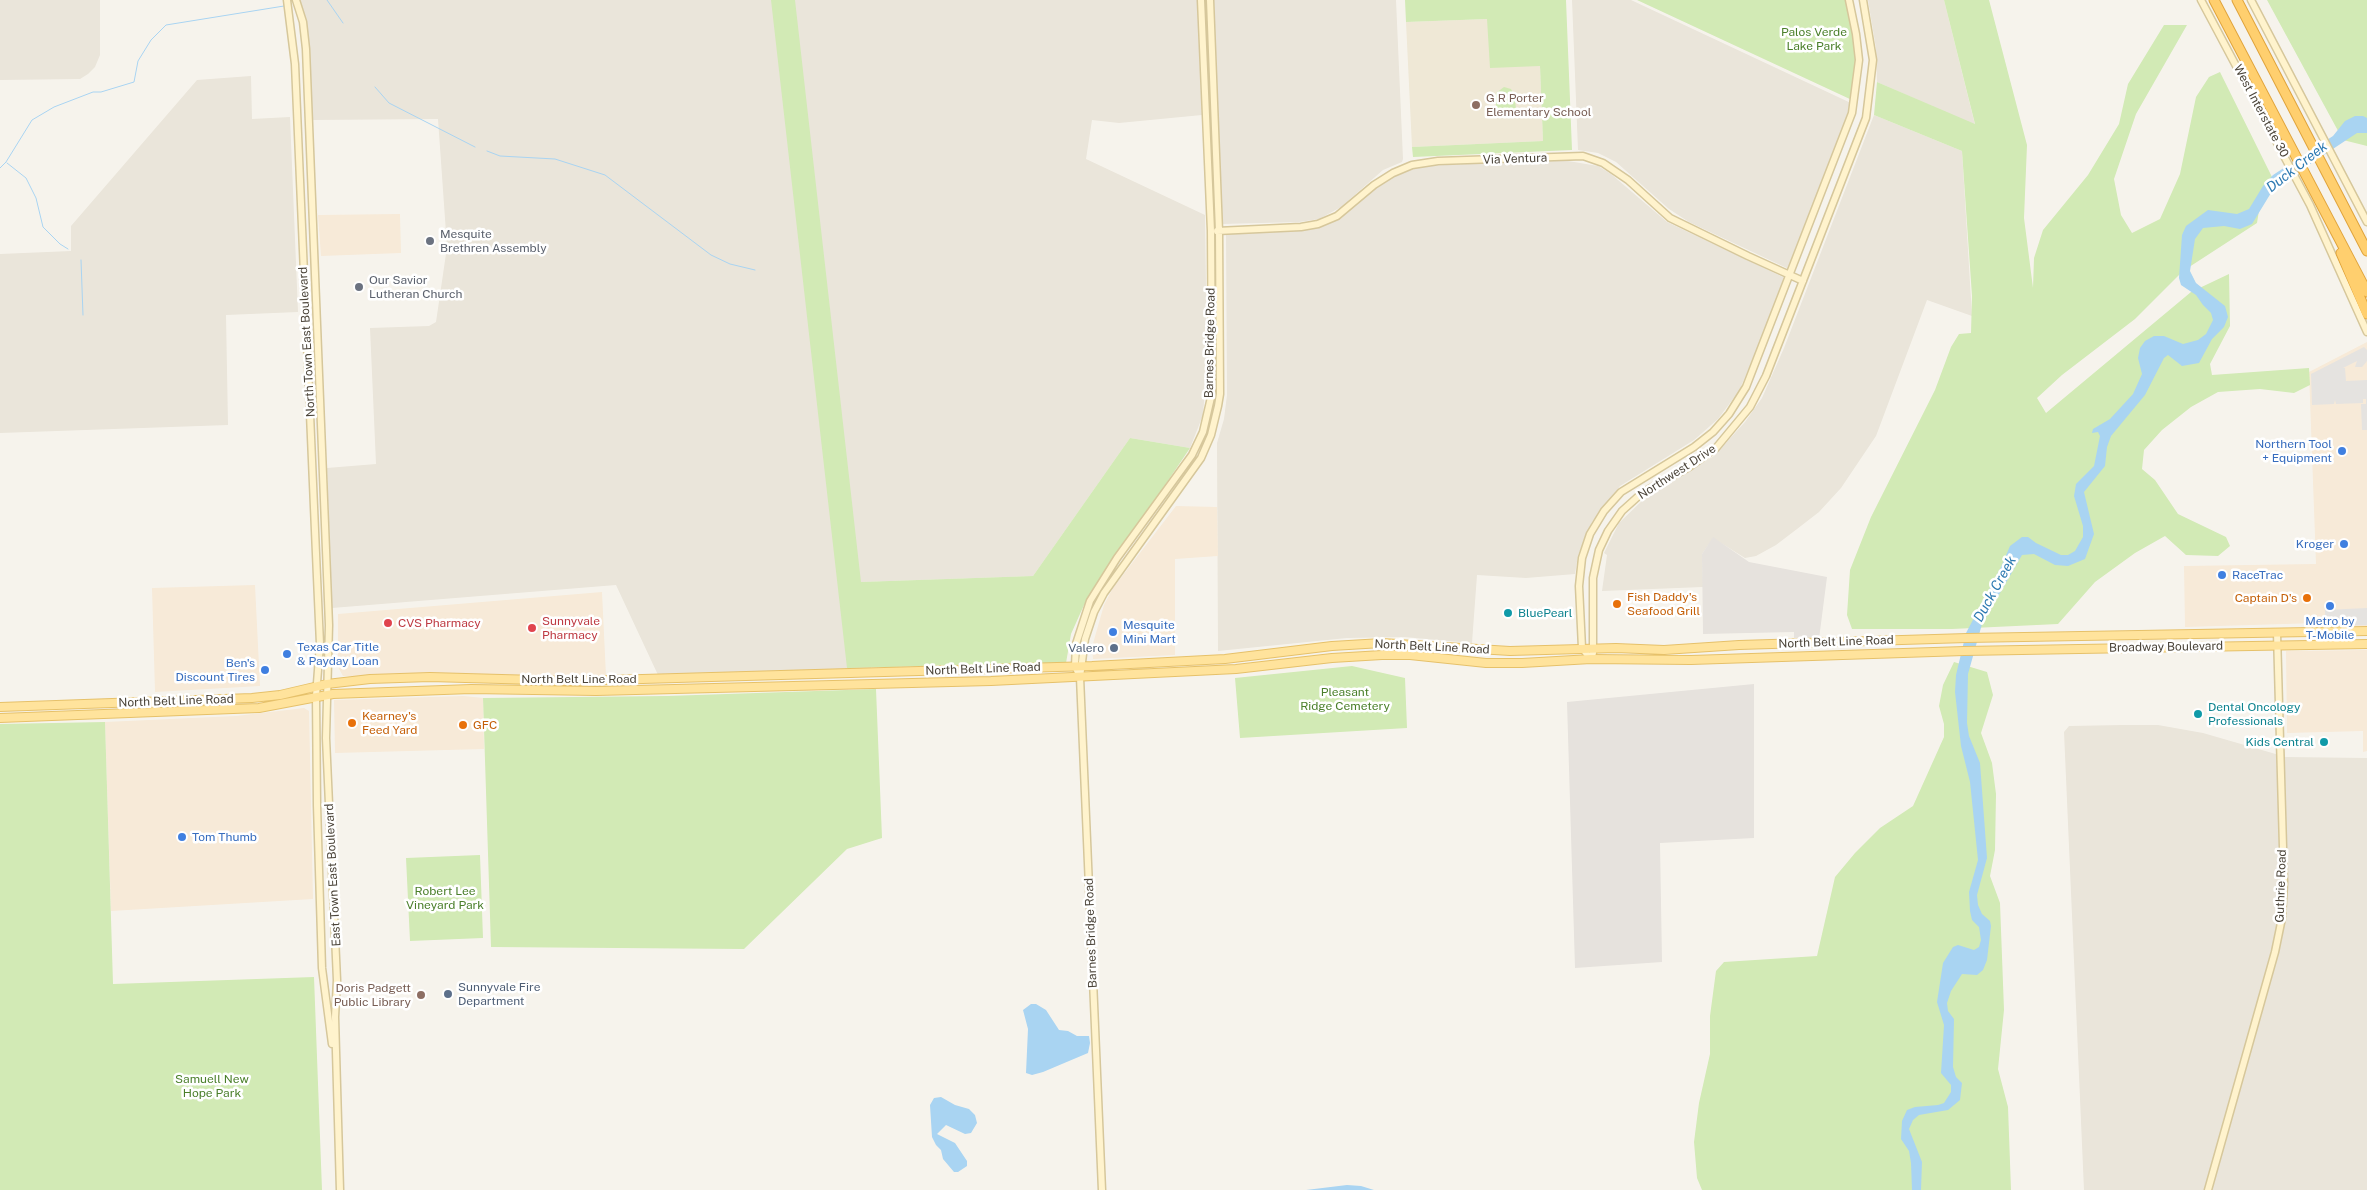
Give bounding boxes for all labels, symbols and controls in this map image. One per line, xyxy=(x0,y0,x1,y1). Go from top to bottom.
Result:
park label: Palos Verde Lake Park xyxy=(1781,25,1847,53)
street label: West Interstate 30 xyxy=(2230,62,2292,160)
place label: G R Porter Elementary School xyxy=(1486,91,1591,119)
marker: G R Porter Elementary School xyxy=(1470,99,1482,111)
water label: Duck Creek xyxy=(2263,138,2331,196)
street label: Via Ventura xyxy=(1483,151,1547,167)
place label: Mesquite Brethren Assembly xyxy=(440,227,547,255)
marker: Mesquite Brethren Assembly xyxy=(424,235,436,247)
street label: North Town East Boulevard xyxy=(296,266,318,418)
place label: Our Savior Lutheran Church xyxy=(369,273,462,301)
marker: Our Savior Lutheran Church xyxy=(353,281,365,293)
street label: Barnes Bridge Road xyxy=(1202,288,1218,398)
place label: Northern Tool + Equipment xyxy=(2255,437,2332,465)
street label: Northwest Drive xyxy=(1635,441,1719,503)
marker: Northern Tool + Equipment xyxy=(2336,445,2348,457)
place label: Kroger xyxy=(2296,537,2334,551)
marker: Kroger xyxy=(2338,538,2350,550)
water label: Duck Creek xyxy=(1970,553,2020,625)
place label: RaceTrac xyxy=(2232,568,2283,582)
marker: RaceTrac xyxy=(2216,569,2228,581)
place label: Fish Daddy's Seafood Grill xyxy=(1627,590,1700,618)
place label: Captain D's xyxy=(2235,591,2297,605)
marker: Captain D's xyxy=(2301,592,2313,604)
marker: Fish Daddy's Seafood Grill xyxy=(1611,598,1623,610)
marker: Metro by T-Mobile xyxy=(2324,600,2336,612)
place label: BluePearl xyxy=(1518,606,1572,620)
marker: BluePearl xyxy=(1502,607,1514,619)
place label: Sunnyvale Pharmacy xyxy=(542,614,600,642)
place label: Metro by T-Mobile xyxy=(2305,614,2355,642)
place label: CVS Pharmacy xyxy=(398,616,481,630)
marker: CVS Pharmacy xyxy=(382,617,394,629)
place label: Mesquite Mini Mart xyxy=(1123,618,1176,646)
marker: Sunnyvale Pharmacy xyxy=(526,622,538,634)
marker: Mesquite Mini Mart xyxy=(1107,626,1119,638)
street label: North Belt Line Road xyxy=(1778,633,1894,651)
street label: North Belt Line Road xyxy=(1374,637,1490,657)
street label: Broadway Boulevard xyxy=(2109,639,2223,655)
place label: Texas Car Title & Payday Loan xyxy=(297,640,379,668)
place label: Valero xyxy=(1068,641,1104,655)
marker: Valero xyxy=(1108,642,1120,654)
marker: Texas Car Title & Payday Loan xyxy=(281,648,293,660)
place label: Ben's Discount Tires xyxy=(175,656,255,684)
street label: North Belt Line Road xyxy=(925,660,1041,678)
marker: Ben's Discount Tires xyxy=(259,664,271,676)
street label: North Belt Line Road xyxy=(521,672,637,686)
park label: Pleasant Ridge Cemetery xyxy=(1300,685,1390,713)
street label: North Belt Line Road xyxy=(118,692,234,710)
place label: Dental Oncology Professionals xyxy=(2208,700,2300,728)
marker: Dental Oncology Professionals xyxy=(2192,708,2204,720)
place label: Kearney's Feed Yard xyxy=(362,709,418,737)
marker: Kearney's Feed Yard xyxy=(346,717,358,729)
place label: GFC xyxy=(473,718,497,732)
marker: GFC xyxy=(457,719,469,731)
place label: Kids Central xyxy=(2246,735,2314,749)
marker: Kids Central xyxy=(2318,736,2330,748)
street label: East Town East Boulevard xyxy=(322,803,344,947)
place label: Tom Thumb xyxy=(192,830,257,844)
marker: Tom Thumb xyxy=(176,831,188,843)
street label: Guthrie Road xyxy=(2273,849,2289,923)
street label: Barnes Bridge Road xyxy=(1082,878,1100,988)
park label: Robert Lee Vineyard Park xyxy=(406,884,484,912)
place label: Sunnyvale Fire Department xyxy=(458,980,540,1008)
place label: Doris Padgett Public Library xyxy=(334,981,411,1009)
marker: Sunnyvale Fire Department xyxy=(442,988,454,1000)
marker: Doris Padgett Public Library xyxy=(415,989,427,1001)
park label: Samuell New Hope Park xyxy=(175,1072,249,1100)

